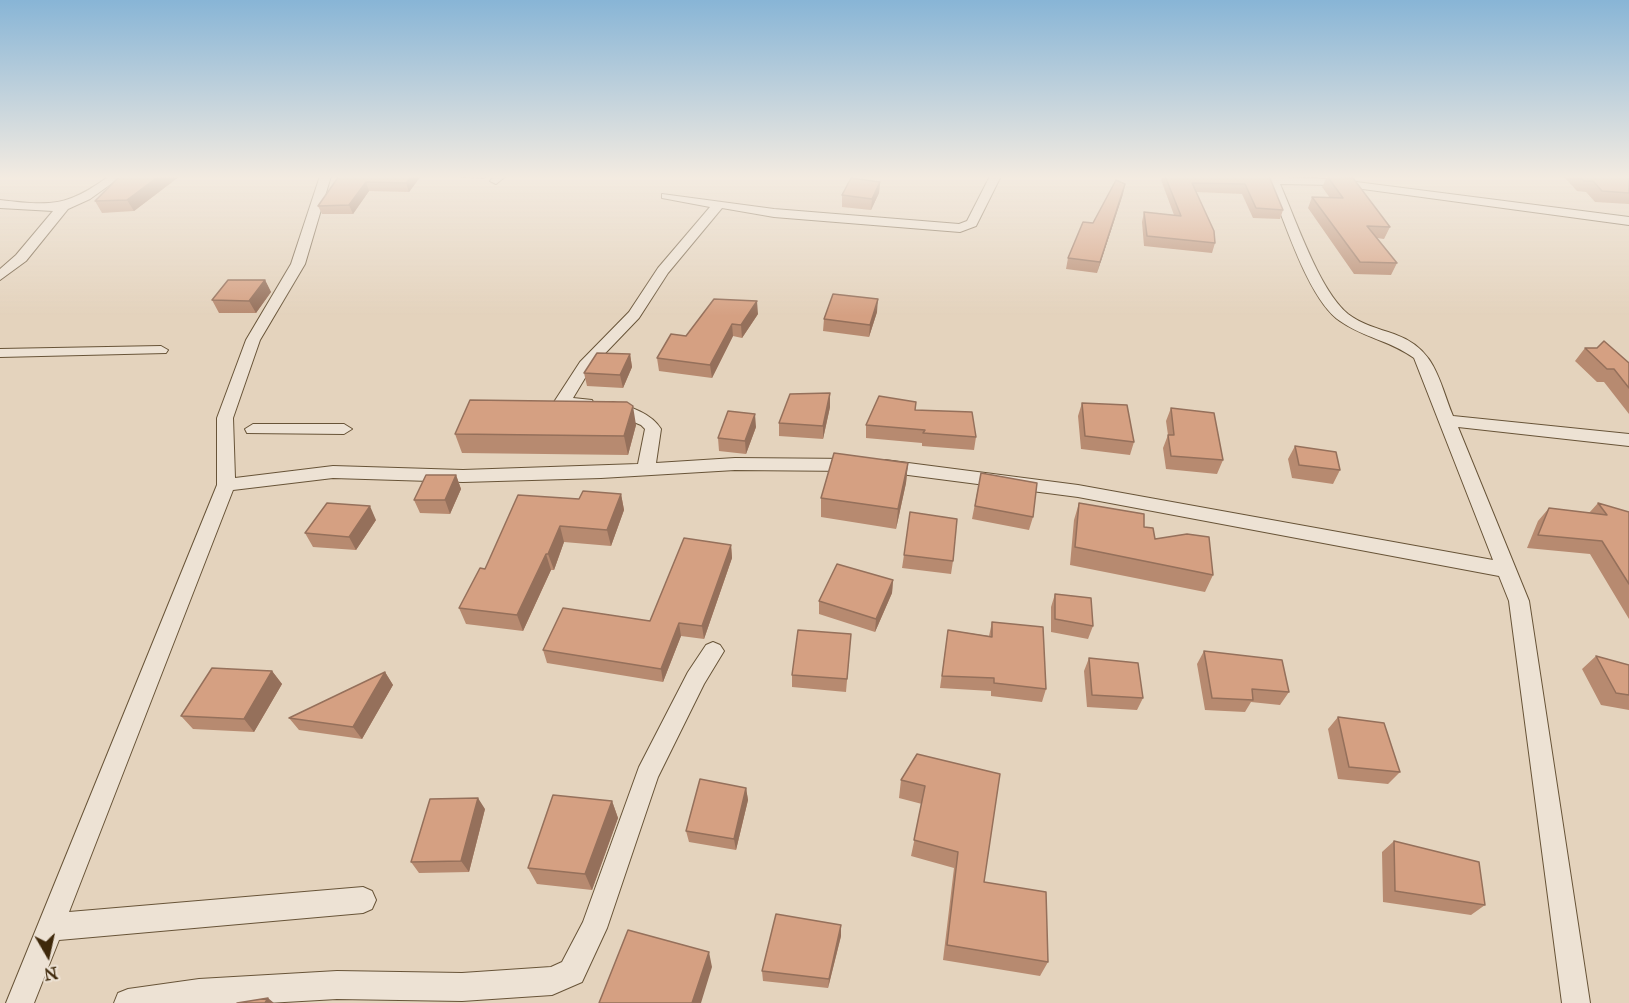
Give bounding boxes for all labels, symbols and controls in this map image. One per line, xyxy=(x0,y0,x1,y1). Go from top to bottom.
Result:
north arrow xyxy=(18,925,78,985)
text: N xyxy=(43,963,59,984)

